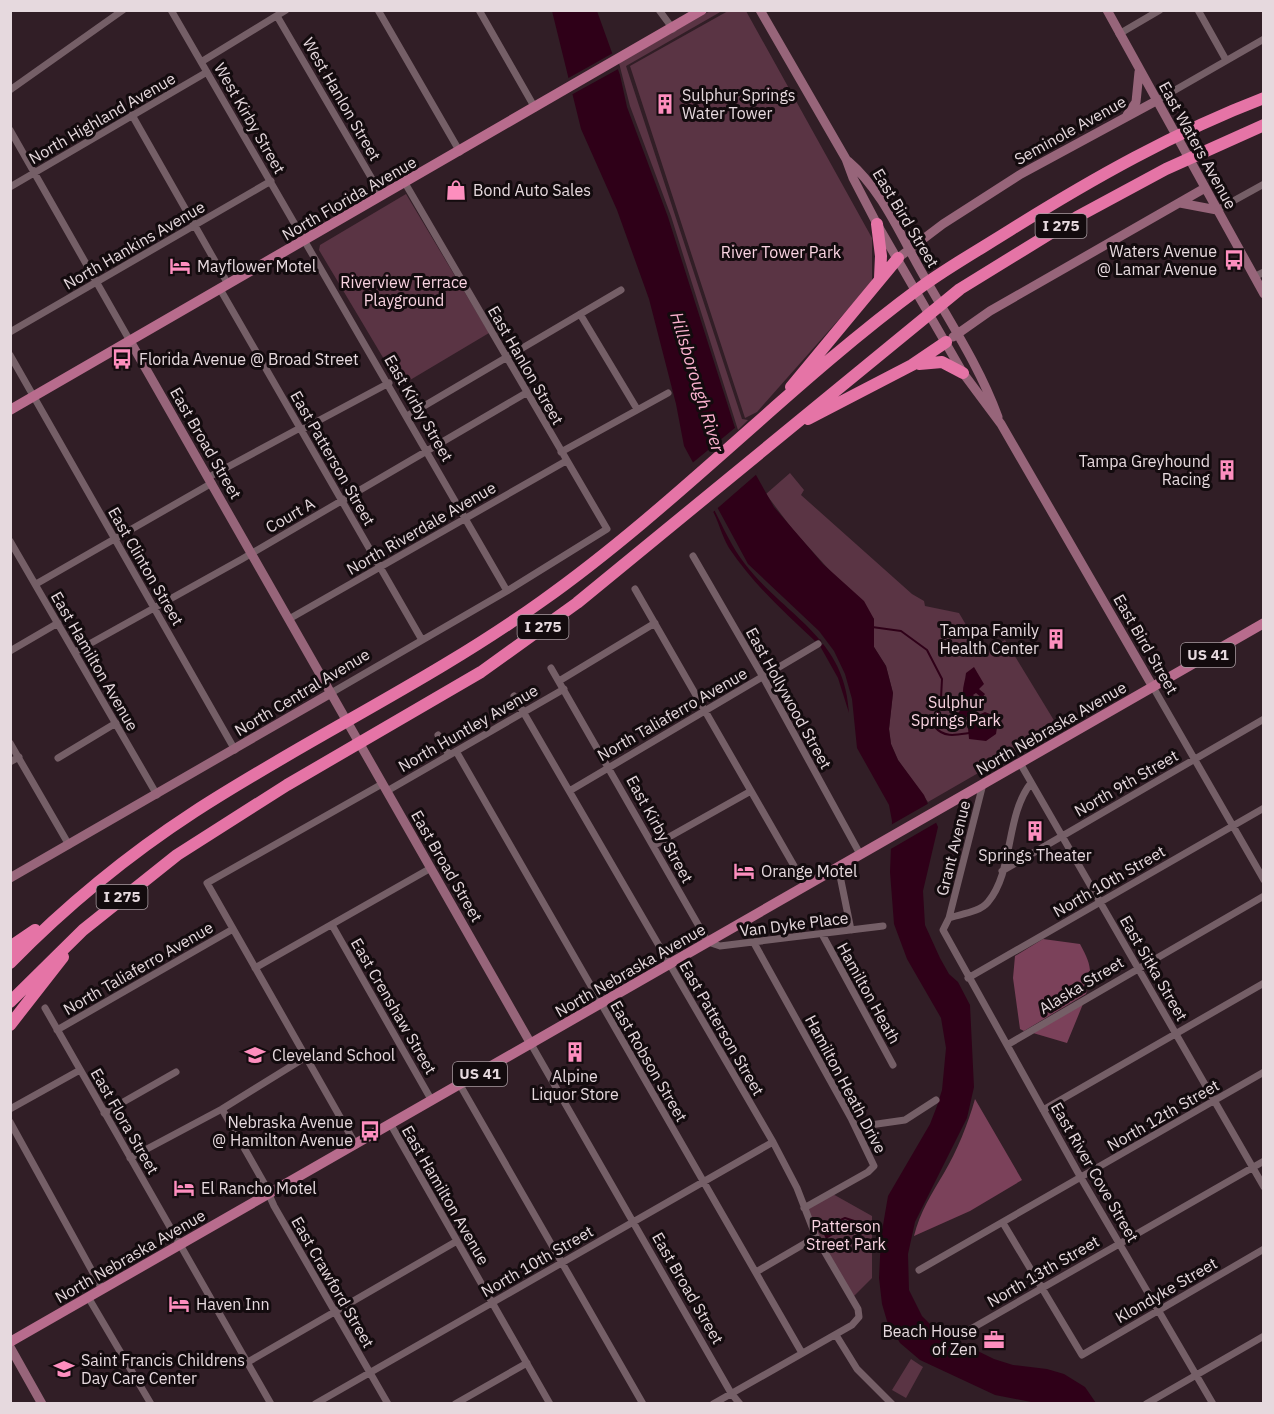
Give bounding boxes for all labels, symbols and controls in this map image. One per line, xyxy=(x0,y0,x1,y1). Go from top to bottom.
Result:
street label: West Hanlon Street xyxy=(299,34,385,164)
street label: West Kirby Street xyxy=(210,59,290,177)
street label: North Highland Avenue xyxy=(25,68,179,168)
street label: East Waters Avenue xyxy=(1155,78,1241,212)
place label: Sulphur Springs Water Tower xyxy=(682,85,796,123)
street label: Seminole Avenue xyxy=(1011,91,1129,169)
building icon: Sulphur Springs Water Tower xyxy=(653,92,677,116)
street label: North Florida Avenue xyxy=(278,151,420,245)
street label: East Bird Street xyxy=(869,165,943,271)
shop icon: Bond Auto Sales xyxy=(444,178,468,202)
place label: Bond Auto Sales xyxy=(473,180,591,200)
street label: North Hankins Avenue xyxy=(60,196,209,294)
road number: I 275 xyxy=(1036,214,1086,238)
place label: Waters Avenue @ Lamar Avenue xyxy=(1097,241,1217,279)
park label: River Tower Park xyxy=(721,242,842,262)
bus stop icon: Waters Avenue @ Lamar Avenue xyxy=(1222,248,1246,272)
hotel icon: Mayflower Motel xyxy=(168,254,192,278)
place label: Mayflower Motel xyxy=(197,256,316,276)
park label: Riverview Terrace Playground xyxy=(340,272,468,310)
street label: East Hanlon Street xyxy=(484,302,568,428)
water label: Hillsborough River xyxy=(665,309,730,455)
bus stop icon: Florida Avenue @ Broad Street xyxy=(110,347,134,371)
place label: Florida Avenue @ Broad Street xyxy=(139,349,359,369)
street label: East Kirby Street xyxy=(380,351,458,465)
street label: East Broad Street xyxy=(166,384,246,502)
street label: East Patterson Street xyxy=(286,387,380,529)
place label: Tampa Greyhound Racing xyxy=(1079,451,1211,489)
building icon: Tampa Greyhound Racing xyxy=(1215,458,1239,482)
street label: North Riverdale Avenue xyxy=(343,477,500,579)
street label: Court A xyxy=(262,493,318,537)
street label: East Clinton Street xyxy=(104,503,188,629)
street label: East Hamilton Avenue xyxy=(47,588,143,735)
street label: East Bird Street xyxy=(1109,590,1183,698)
road number: I 275 xyxy=(518,615,568,639)
place label: Tampa Family Health Center xyxy=(940,620,1039,658)
street label: East Hollywood Street xyxy=(742,624,836,772)
building icon: Tampa Family Health Center xyxy=(1044,627,1068,651)
road number: US 41 xyxy=(1181,643,1235,667)
street label: North Central Avenue xyxy=(231,644,373,740)
street label: North Taliaferro Avenue xyxy=(593,663,751,765)
street label: North Nebraska Avenue xyxy=(972,677,1130,779)
street label: North Huntley Avenue xyxy=(395,680,542,776)
park label: Sulphur Springs Park xyxy=(911,692,1002,730)
street label: North 9th Street xyxy=(1070,745,1182,821)
street label: East Kirby Street xyxy=(622,772,698,886)
street label: Grant Avenue xyxy=(932,798,975,898)
street label: East Broad Street xyxy=(407,807,487,925)
building icon: Springs Theater xyxy=(1023,819,1047,843)
street label: North 10th Street xyxy=(1049,841,1169,921)
place label: Springs Theater xyxy=(978,845,1092,865)
hotel icon: Orange Motel xyxy=(732,859,756,883)
place label: Orange Motel xyxy=(761,861,857,881)
road number: I 275 xyxy=(96,885,148,909)
street label: Van Dyke Place xyxy=(738,907,850,941)
street label: East Sitka Street xyxy=(1116,912,1192,1024)
street label: North Taliaferro Avenue xyxy=(59,917,217,1019)
street label: North Nebraska Avenue xyxy=(551,919,709,1021)
street label: East Crenshaw Street xyxy=(347,934,441,1078)
street label: Hamilton Heath xyxy=(833,939,905,1047)
street label: Alaska Street xyxy=(1035,952,1127,1018)
street label: East Patterson Street xyxy=(675,957,769,1099)
street label: East Robson Street xyxy=(606,997,692,1125)
street label: Hamilton Heath Drive xyxy=(801,1011,891,1157)
building icon: Alpine Liquor Store xyxy=(563,1040,587,1064)
school or university icon: Cleveland School xyxy=(243,1043,267,1067)
place label: Cleveland School xyxy=(272,1045,395,1065)
road number: US 41 xyxy=(453,1062,507,1086)
street label: East Flora Street xyxy=(87,1064,163,1178)
place label: Alpine Liquor Store xyxy=(531,1066,619,1104)
street label: North 12th Street xyxy=(1103,1075,1223,1155)
street label: East River Cove Street xyxy=(1047,1098,1143,1246)
place label: Nebraska Avenue @ Hamilton Avenue xyxy=(212,1112,353,1150)
bus stop icon: Nebraska Avenue @ Hamilton Avenue xyxy=(358,1119,382,1143)
street label: East Hamilton Avenue xyxy=(398,1122,494,1269)
hotel icon: El Rancho Motel xyxy=(172,1176,196,1200)
place label: El Rancho Motel xyxy=(201,1178,317,1198)
street label: North Nebraska Avenue xyxy=(51,1205,209,1307)
street label: East Crawford Street xyxy=(287,1213,379,1351)
park label: Patterson Street Park xyxy=(806,1216,887,1254)
street label: North 10th Street xyxy=(477,1221,597,1301)
street label: East Broad Street xyxy=(648,1229,728,1347)
street label: North 13th Street xyxy=(983,1231,1103,1311)
street label: Klondyke Street xyxy=(1111,1253,1221,1327)
hotel icon: Haven Inn xyxy=(167,1292,191,1316)
place label: Haven Inn xyxy=(196,1294,270,1314)
place label: Beach House of Zen xyxy=(882,1321,977,1359)
office icon: Beach House of Zen xyxy=(982,1328,1006,1352)
place label: Saint Francis Childrens Day Care Center xyxy=(81,1350,245,1388)
school or university icon: Saint Francis Childrens Day Care Center xyxy=(52,1357,76,1381)

